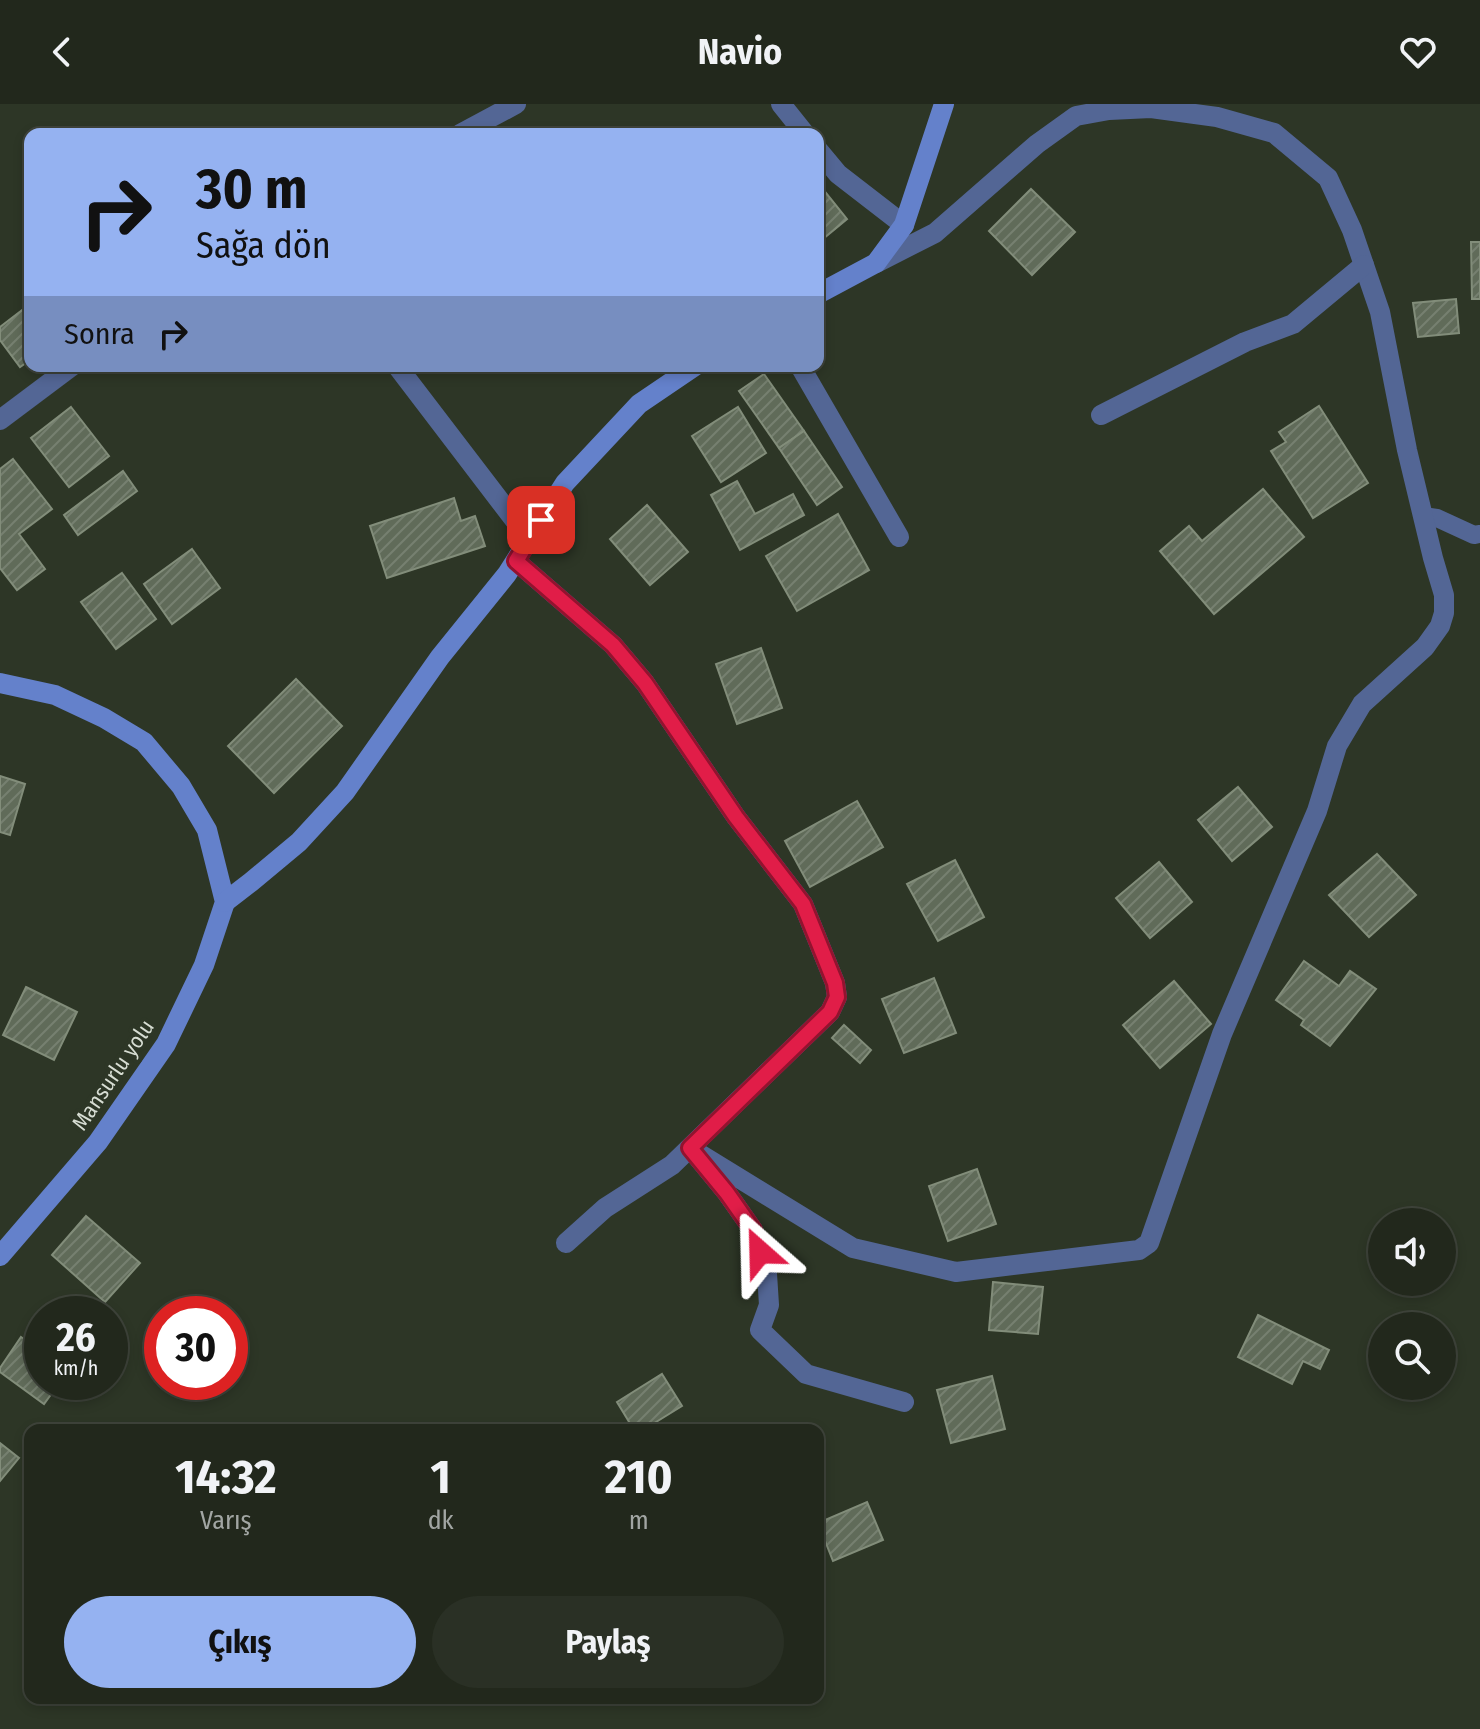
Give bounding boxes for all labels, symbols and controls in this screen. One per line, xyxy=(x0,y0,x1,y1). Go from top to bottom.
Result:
icon: back xyxy=(40,30,84,74)
text: Navio xyxy=(698,30,782,74)
icon: heart xyxy=(1396,30,1440,74)
text: 30 m xyxy=(196,156,307,223)
icon: right xyxy=(64,160,168,264)
text: Sağa dön xyxy=(196,224,331,268)
icon: right xyxy=(151,312,195,356)
text: Sonra xyxy=(64,316,135,352)
pin xyxy=(507,486,575,554)
icon: arrive xyxy=(519,498,563,542)
street label: Mansurlu yolu xyxy=(66,1015,160,1135)
map controls xyxy=(1368,1208,1456,1400)
button: sound xyxy=(1368,1208,1456,1296)
position arrow xyxy=(718,1210,802,1294)
speed limit sign: 30 xyxy=(144,1296,248,1400)
button: search xyxy=(1368,1312,1456,1400)
text: 26 xyxy=(56,1314,96,1362)
text: km/h xyxy=(54,1356,98,1380)
text: 14:32 xyxy=(175,1448,276,1506)
text: 1 xyxy=(431,1448,451,1506)
text: 210 xyxy=(605,1448,673,1506)
text: Varış xyxy=(200,1505,252,1536)
text: dk xyxy=(428,1505,454,1536)
text: m xyxy=(629,1505,649,1536)
button: Çıkış xyxy=(64,1596,416,1688)
button: Paylaş xyxy=(432,1596,784,1688)

